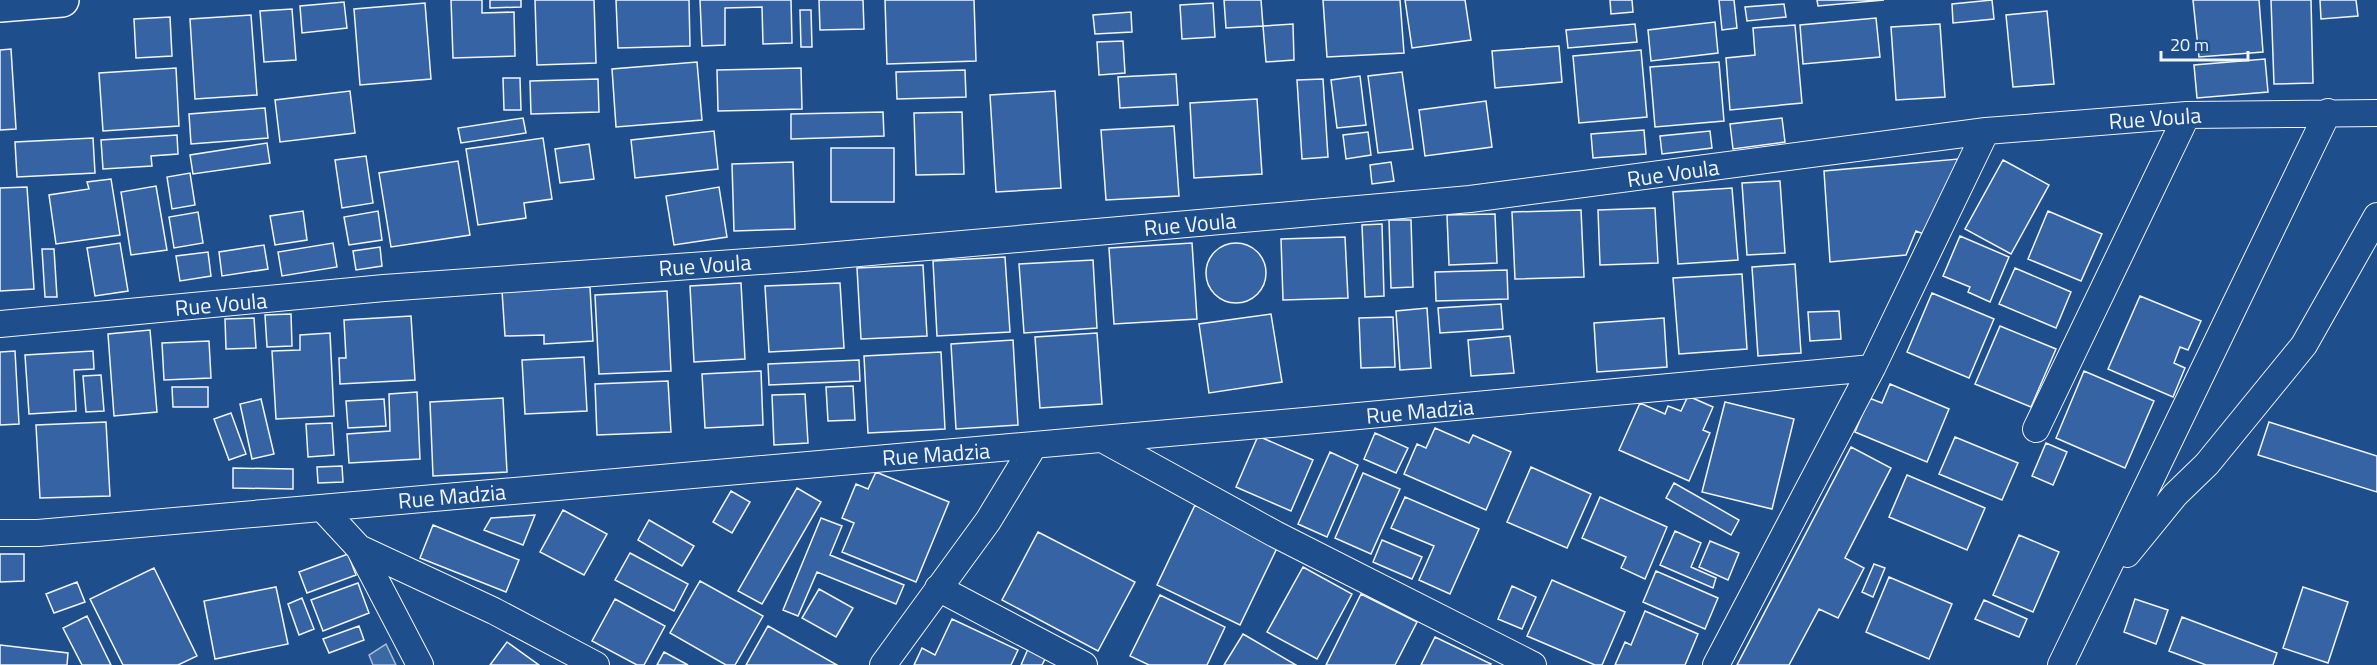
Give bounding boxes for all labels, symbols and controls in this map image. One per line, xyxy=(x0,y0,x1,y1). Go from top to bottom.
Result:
scale bar xyxy=(2161,24,2248,62)
text: 20 m xyxy=(2170,31,2209,58)
street label: Rue Voula xyxy=(2108,98,2202,138)
street label: Rue Voula xyxy=(1625,150,1721,196)
street label: Rue Voula xyxy=(1142,203,1238,245)
street label: Rue Voula xyxy=(658,245,752,285)
street label: Rue Voula xyxy=(173,283,269,325)
street label: Rue Madzia xyxy=(1365,389,1475,433)
street label: Rue Madzia xyxy=(881,433,991,475)
street label: Rue Madzia xyxy=(397,474,507,518)

